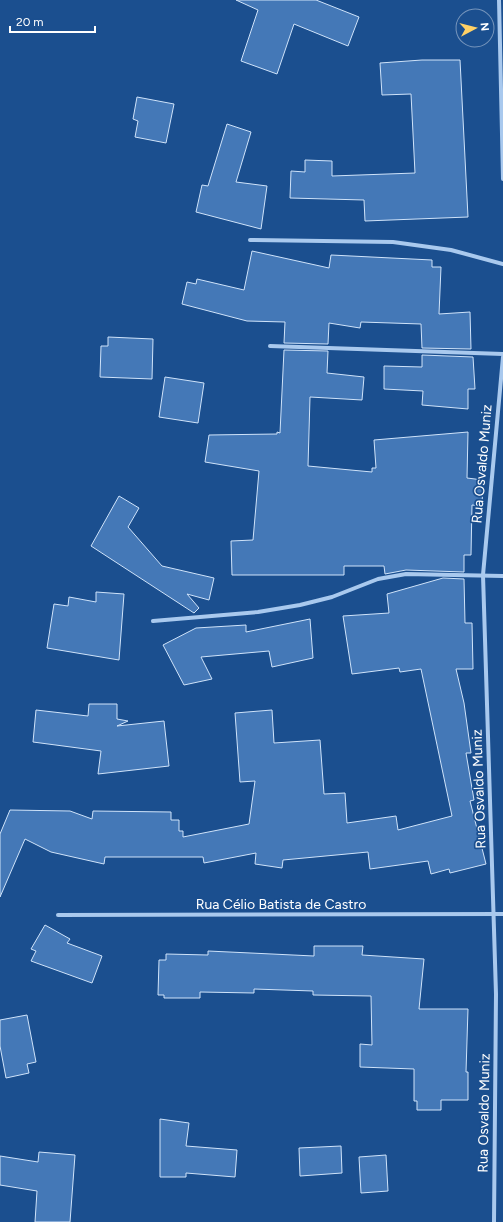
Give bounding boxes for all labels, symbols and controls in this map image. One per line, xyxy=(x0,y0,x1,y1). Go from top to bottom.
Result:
scale bar xyxy=(10,8,95,34)
north arrow xyxy=(455,8,495,48)
text: 20 m xyxy=(16,15,44,29)
text: N xyxy=(477,22,491,32)
street label: Rua Osvaldo Muniz xyxy=(468,404,496,524)
street label: Rua Osvaldo Muniz xyxy=(468,729,490,849)
street label: Rua Célio Batista de Castro xyxy=(196,896,366,913)
street label: Rua Osvaldo Muniz xyxy=(474,1053,494,1173)

